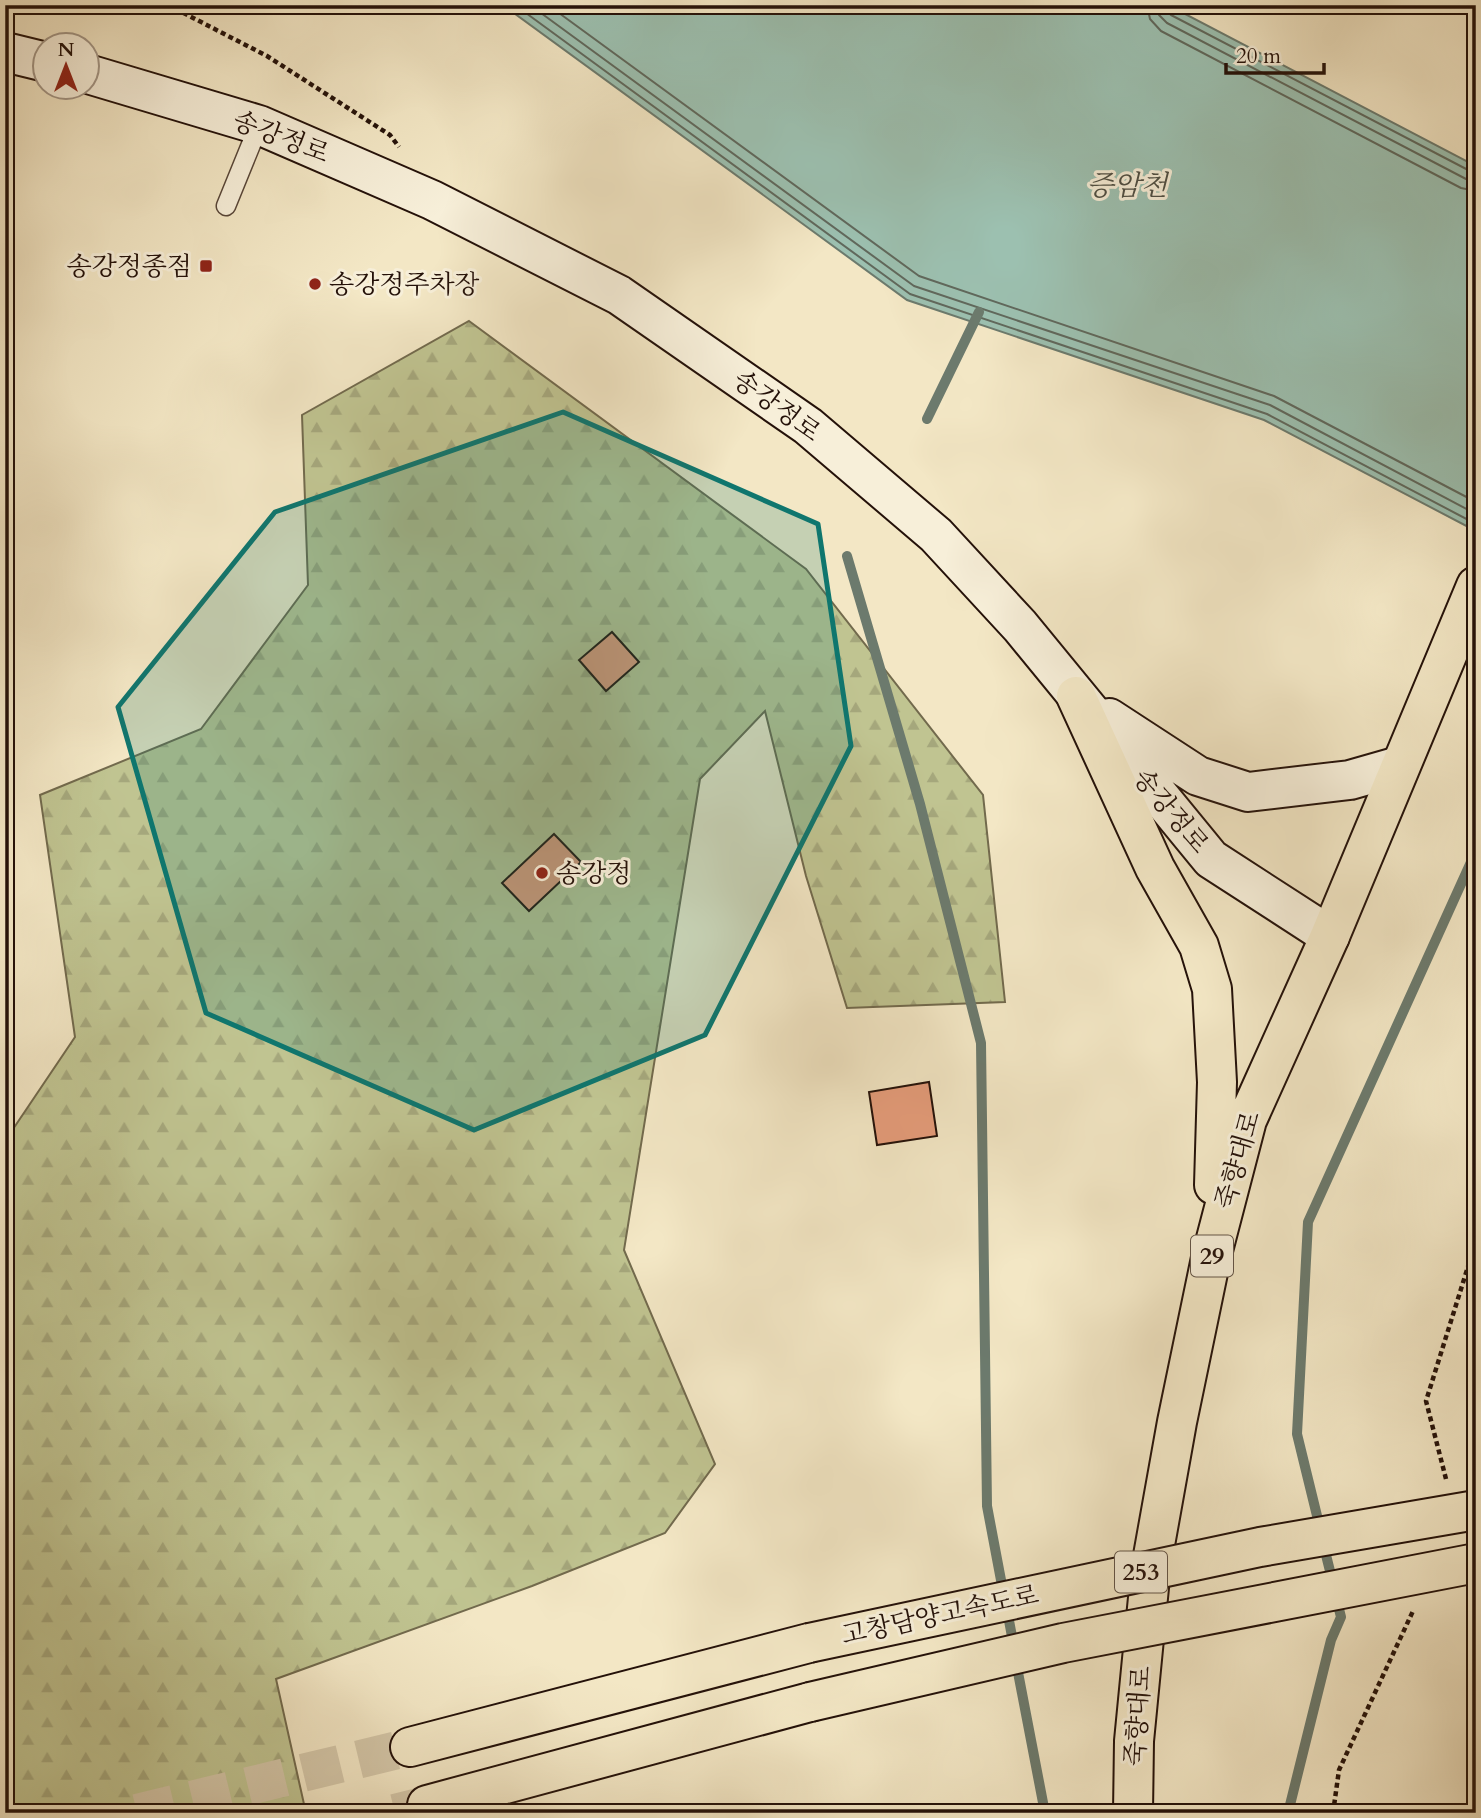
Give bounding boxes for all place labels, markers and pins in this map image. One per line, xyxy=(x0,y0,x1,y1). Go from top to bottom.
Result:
place label: 송강정종점 xyxy=(66,249,192,284)
marker: 송강정종점 xyxy=(198,258,214,274)
place label: 송강정주차장 xyxy=(329,267,480,302)
marker: 송강정주차장 xyxy=(307,276,323,292)
place label: 송강정 xyxy=(556,856,631,891)
marker: 송강정 xyxy=(534,865,550,881)

